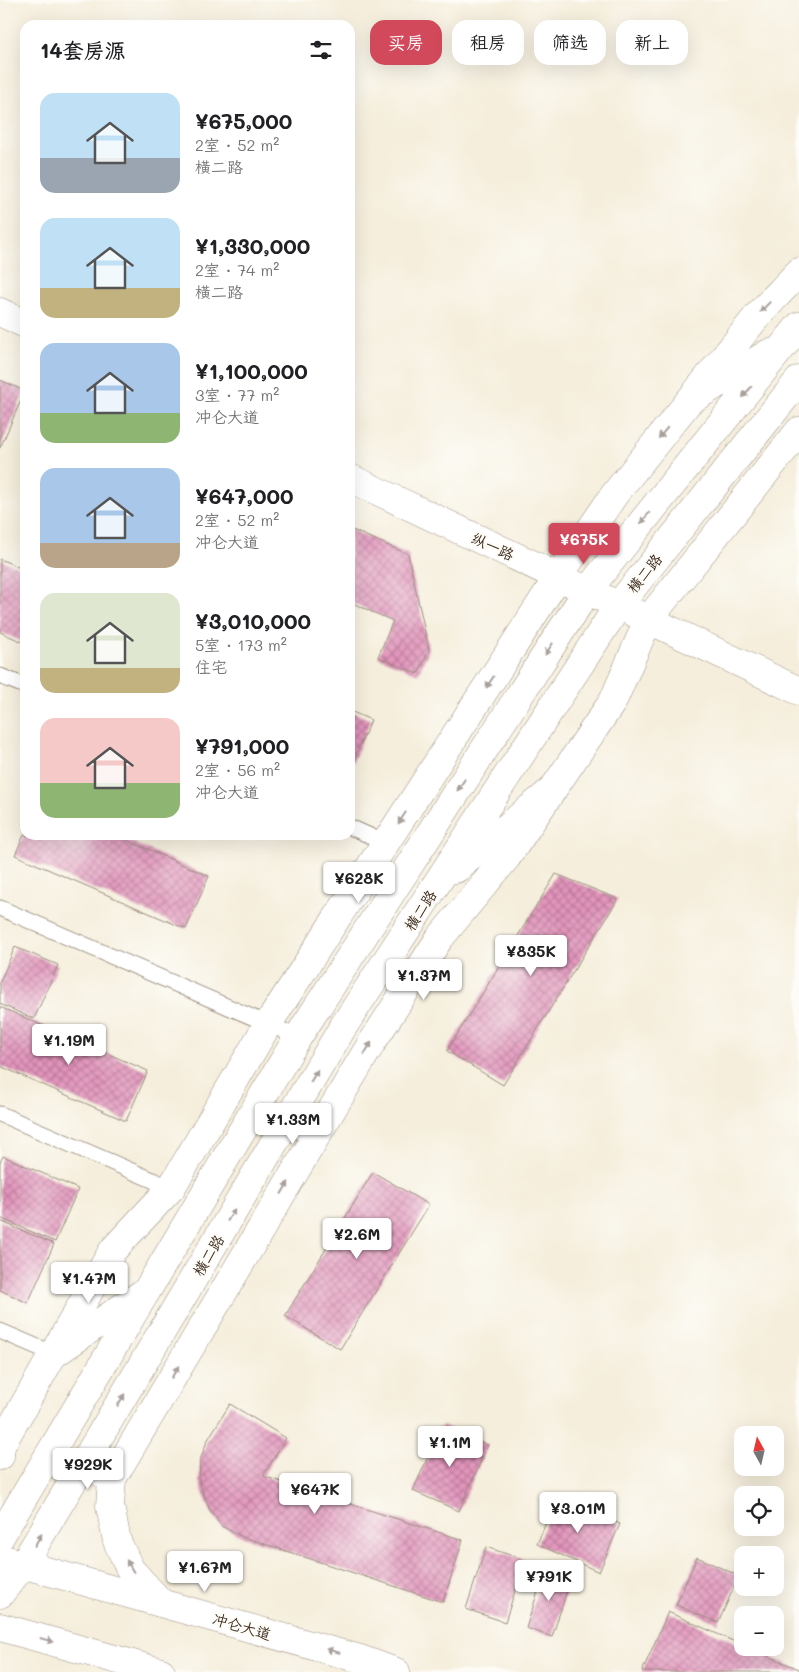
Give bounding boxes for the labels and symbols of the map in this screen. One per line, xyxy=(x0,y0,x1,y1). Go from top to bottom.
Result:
one-way arrow xyxy=(759,301,771,313)
one-way arrow xyxy=(741,385,752,398)
one-way arrow xyxy=(658,427,668,440)
one-way arrow xyxy=(640,512,651,525)
pin: ¥675K xyxy=(549,522,619,565)
street label: 纵一路 xyxy=(468,527,518,565)
street label: 横二路 xyxy=(622,549,666,597)
one-way arrow xyxy=(545,643,554,656)
one-way arrow xyxy=(485,675,495,688)
one-way arrow xyxy=(456,779,465,792)
one-way arrow xyxy=(397,811,406,824)
pin: ¥628K xyxy=(324,862,394,904)
street label: 横二路 xyxy=(399,886,441,934)
pin: ¥835K xyxy=(496,934,566,977)
pin: ¥1.37M xyxy=(383,958,465,1001)
pin: ¥1.19M xyxy=(28,1024,110,1066)
one-way arrow xyxy=(364,1041,373,1054)
one-way arrow xyxy=(310,1069,319,1082)
pin: ¥1.33M xyxy=(252,1102,334,1145)
one-way arrow xyxy=(281,1181,290,1194)
one-way arrow xyxy=(227,1209,236,1222)
pin: ¥2.6M xyxy=(322,1218,392,1260)
street label: 横二路 xyxy=(188,1231,228,1279)
pin: ¥1.47M xyxy=(48,1262,130,1304)
one-way arrow xyxy=(171,1366,180,1379)
one-way arrow xyxy=(117,1394,126,1407)
pin: ¥1.1M xyxy=(415,1426,485,1468)
north arrow xyxy=(734,1426,784,1476)
pin: ¥929K xyxy=(53,1448,123,1490)
pin: ¥647K xyxy=(280,1472,350,1515)
pin: ¥3.01M xyxy=(537,1492,619,1534)
one-way arrow xyxy=(34,1533,43,1546)
pin: ¥1.67M xyxy=(164,1550,246,1593)
one-way arrow xyxy=(125,1559,134,1572)
pin: ¥791K xyxy=(514,1560,584,1602)
street label: 冲仑大道 xyxy=(210,1608,274,1644)
one-way arrow xyxy=(39,1636,55,1644)
one-way arrow xyxy=(325,1647,340,1655)

